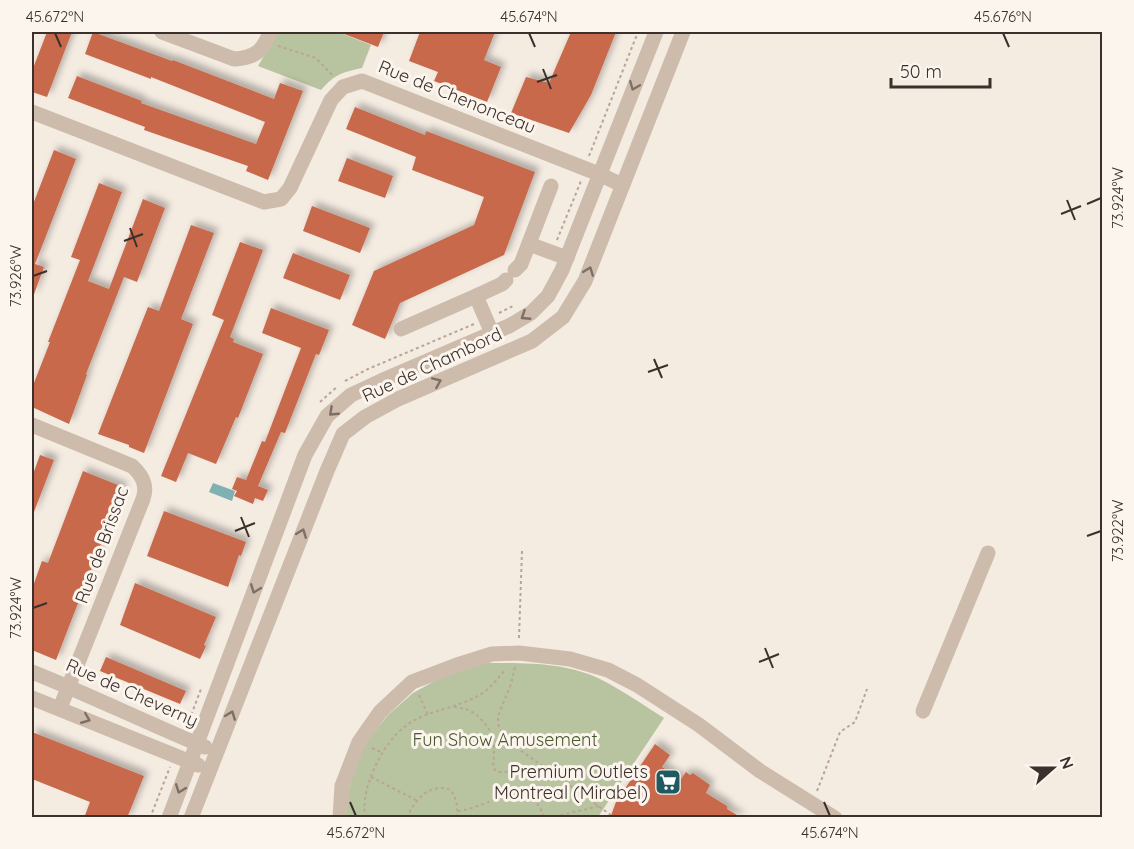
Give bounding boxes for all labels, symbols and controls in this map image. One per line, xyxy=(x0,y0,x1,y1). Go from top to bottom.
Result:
text: 45.672°N xyxy=(26,7,84,26)
text: 45.674°N xyxy=(500,7,558,26)
text: 45.676°N xyxy=(974,7,1032,26)
scale bar xyxy=(891,51,990,89)
street label: Rue de Chenonceau xyxy=(375,54,539,139)
text: 50 m xyxy=(900,60,942,83)
one-way arrow xyxy=(629,80,641,91)
text: 73.924°W xyxy=(1108,166,1127,229)
text: 73.926°W xyxy=(6,244,25,307)
one-way arrow xyxy=(581,266,594,277)
one-way arrow xyxy=(521,309,532,320)
street label: Rue de Chambord xyxy=(358,322,505,407)
one-way arrow xyxy=(431,377,442,389)
one-way arrow xyxy=(329,405,339,416)
street label: Rue de Brissac xyxy=(70,483,133,607)
text: 73.922°W xyxy=(1108,499,1127,562)
one-way arrow xyxy=(295,529,307,540)
text: 73.924°W xyxy=(6,576,25,639)
one-way arrow xyxy=(250,583,262,594)
street label: Rue de Cheverny xyxy=(63,653,202,732)
one-way arrow xyxy=(224,710,236,721)
one-way arrow xyxy=(80,712,91,724)
park label: Fun Show Amusement xyxy=(412,728,598,751)
north arrow xyxy=(1023,738,1083,798)
text: N xyxy=(1056,754,1078,772)
place label: Premium Outlets Montreal (Mirabel) xyxy=(494,760,648,804)
supermarket icon: Premium Outlets Montreal (Mirabel) xyxy=(653,767,683,797)
one-way arrow xyxy=(174,784,187,794)
text: 45.672°N xyxy=(327,823,385,842)
text: 45.674°N xyxy=(801,823,859,842)

